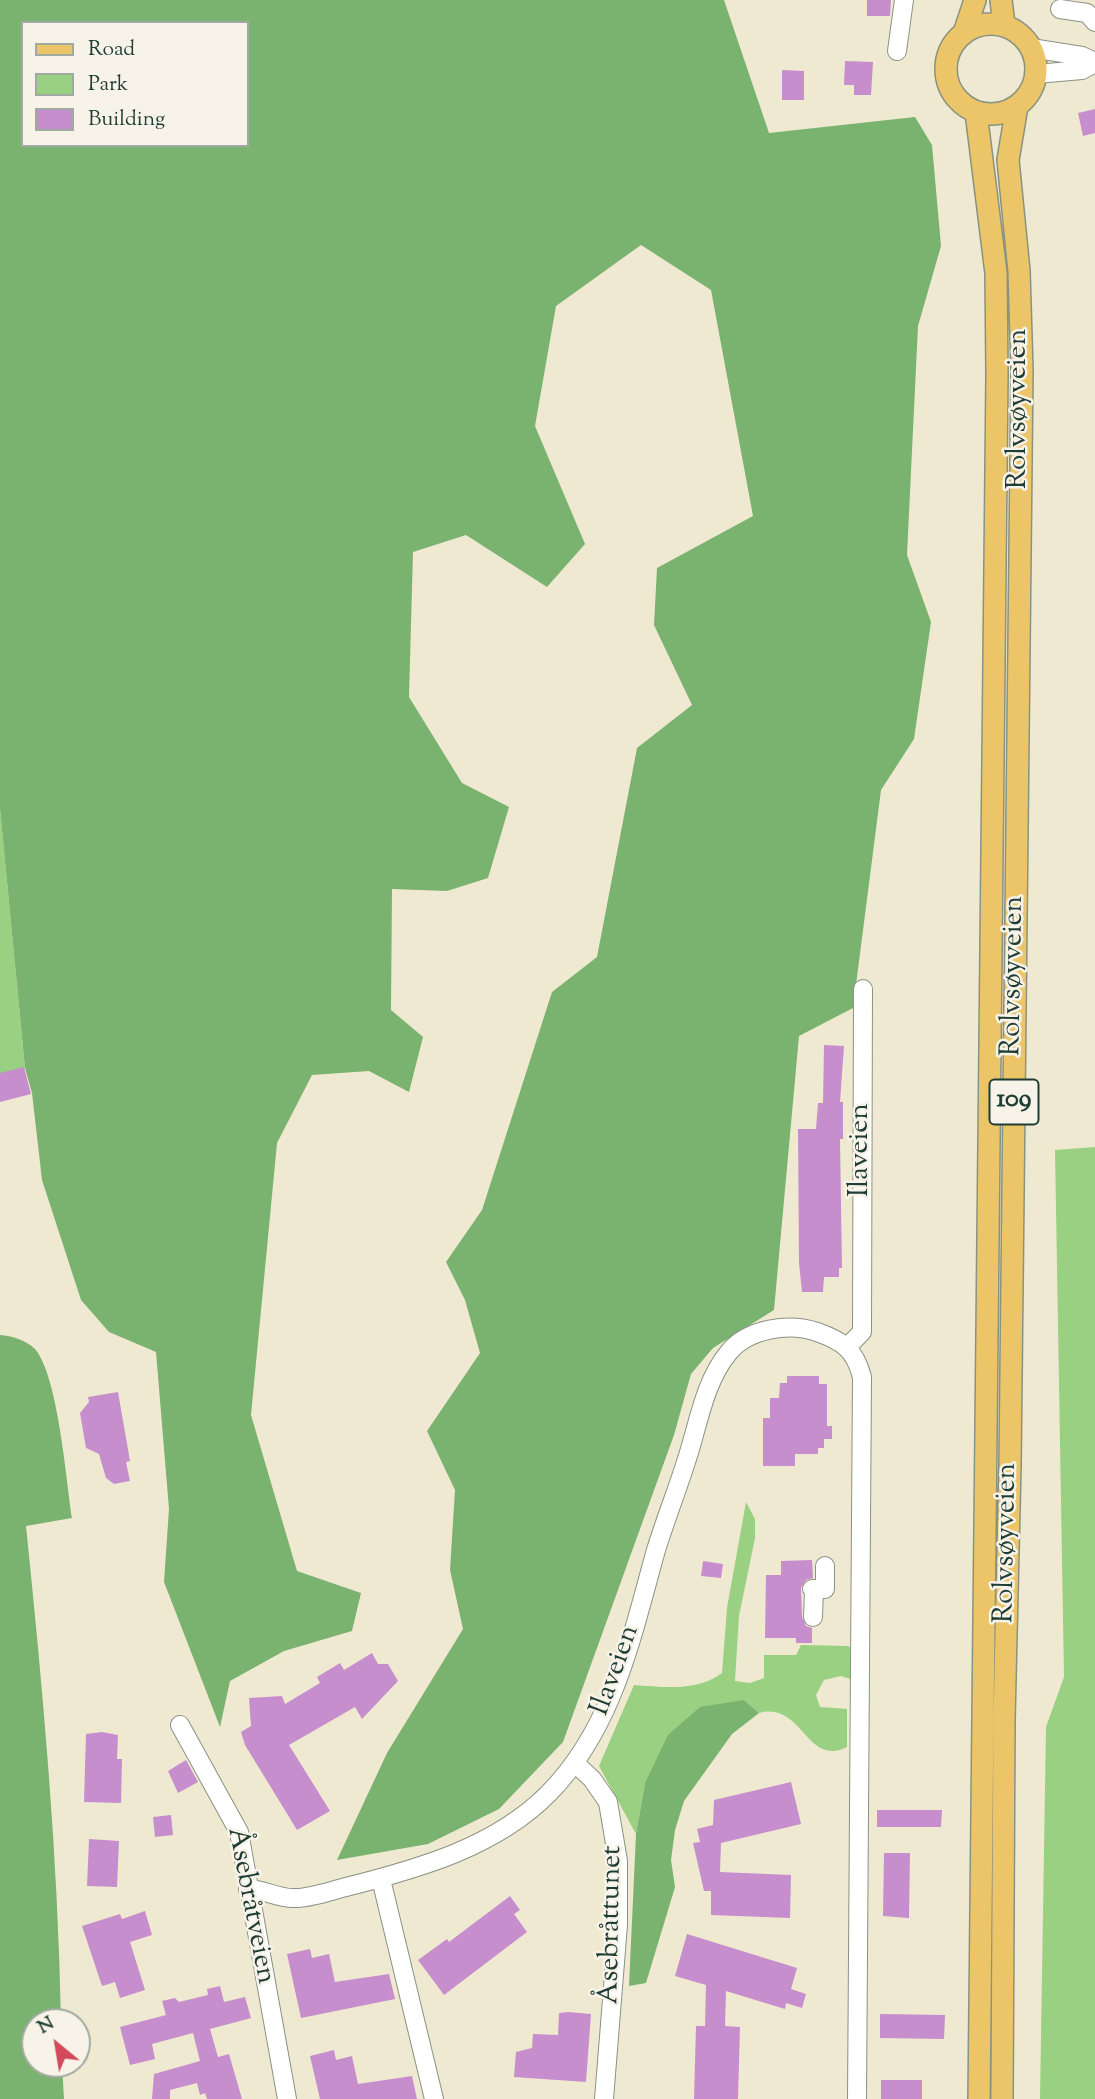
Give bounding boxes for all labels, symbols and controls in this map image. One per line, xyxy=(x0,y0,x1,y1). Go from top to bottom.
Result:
legend xyxy=(21,21,248,147)
text: Road xyxy=(88,35,135,65)
text: Park xyxy=(88,70,128,100)
text: Building xyxy=(88,105,165,135)
street label: Rolvsøyveien xyxy=(1003,329,1037,489)
street label: Rolvsøyveien xyxy=(997,896,1033,1056)
road number: 109 xyxy=(990,1079,1038,1124)
street label: Ilaveien xyxy=(845,1103,879,1197)
street label: Rolvsøyveien xyxy=(990,1463,1026,1623)
street label: Ilaveien xyxy=(585,1621,649,1721)
street label: Åsebråtveien xyxy=(217,1825,281,1987)
street label: Åsebråttunet xyxy=(595,1845,631,2005)
north arrow xyxy=(21,2008,91,2078)
text: N xyxy=(33,2011,60,2042)

